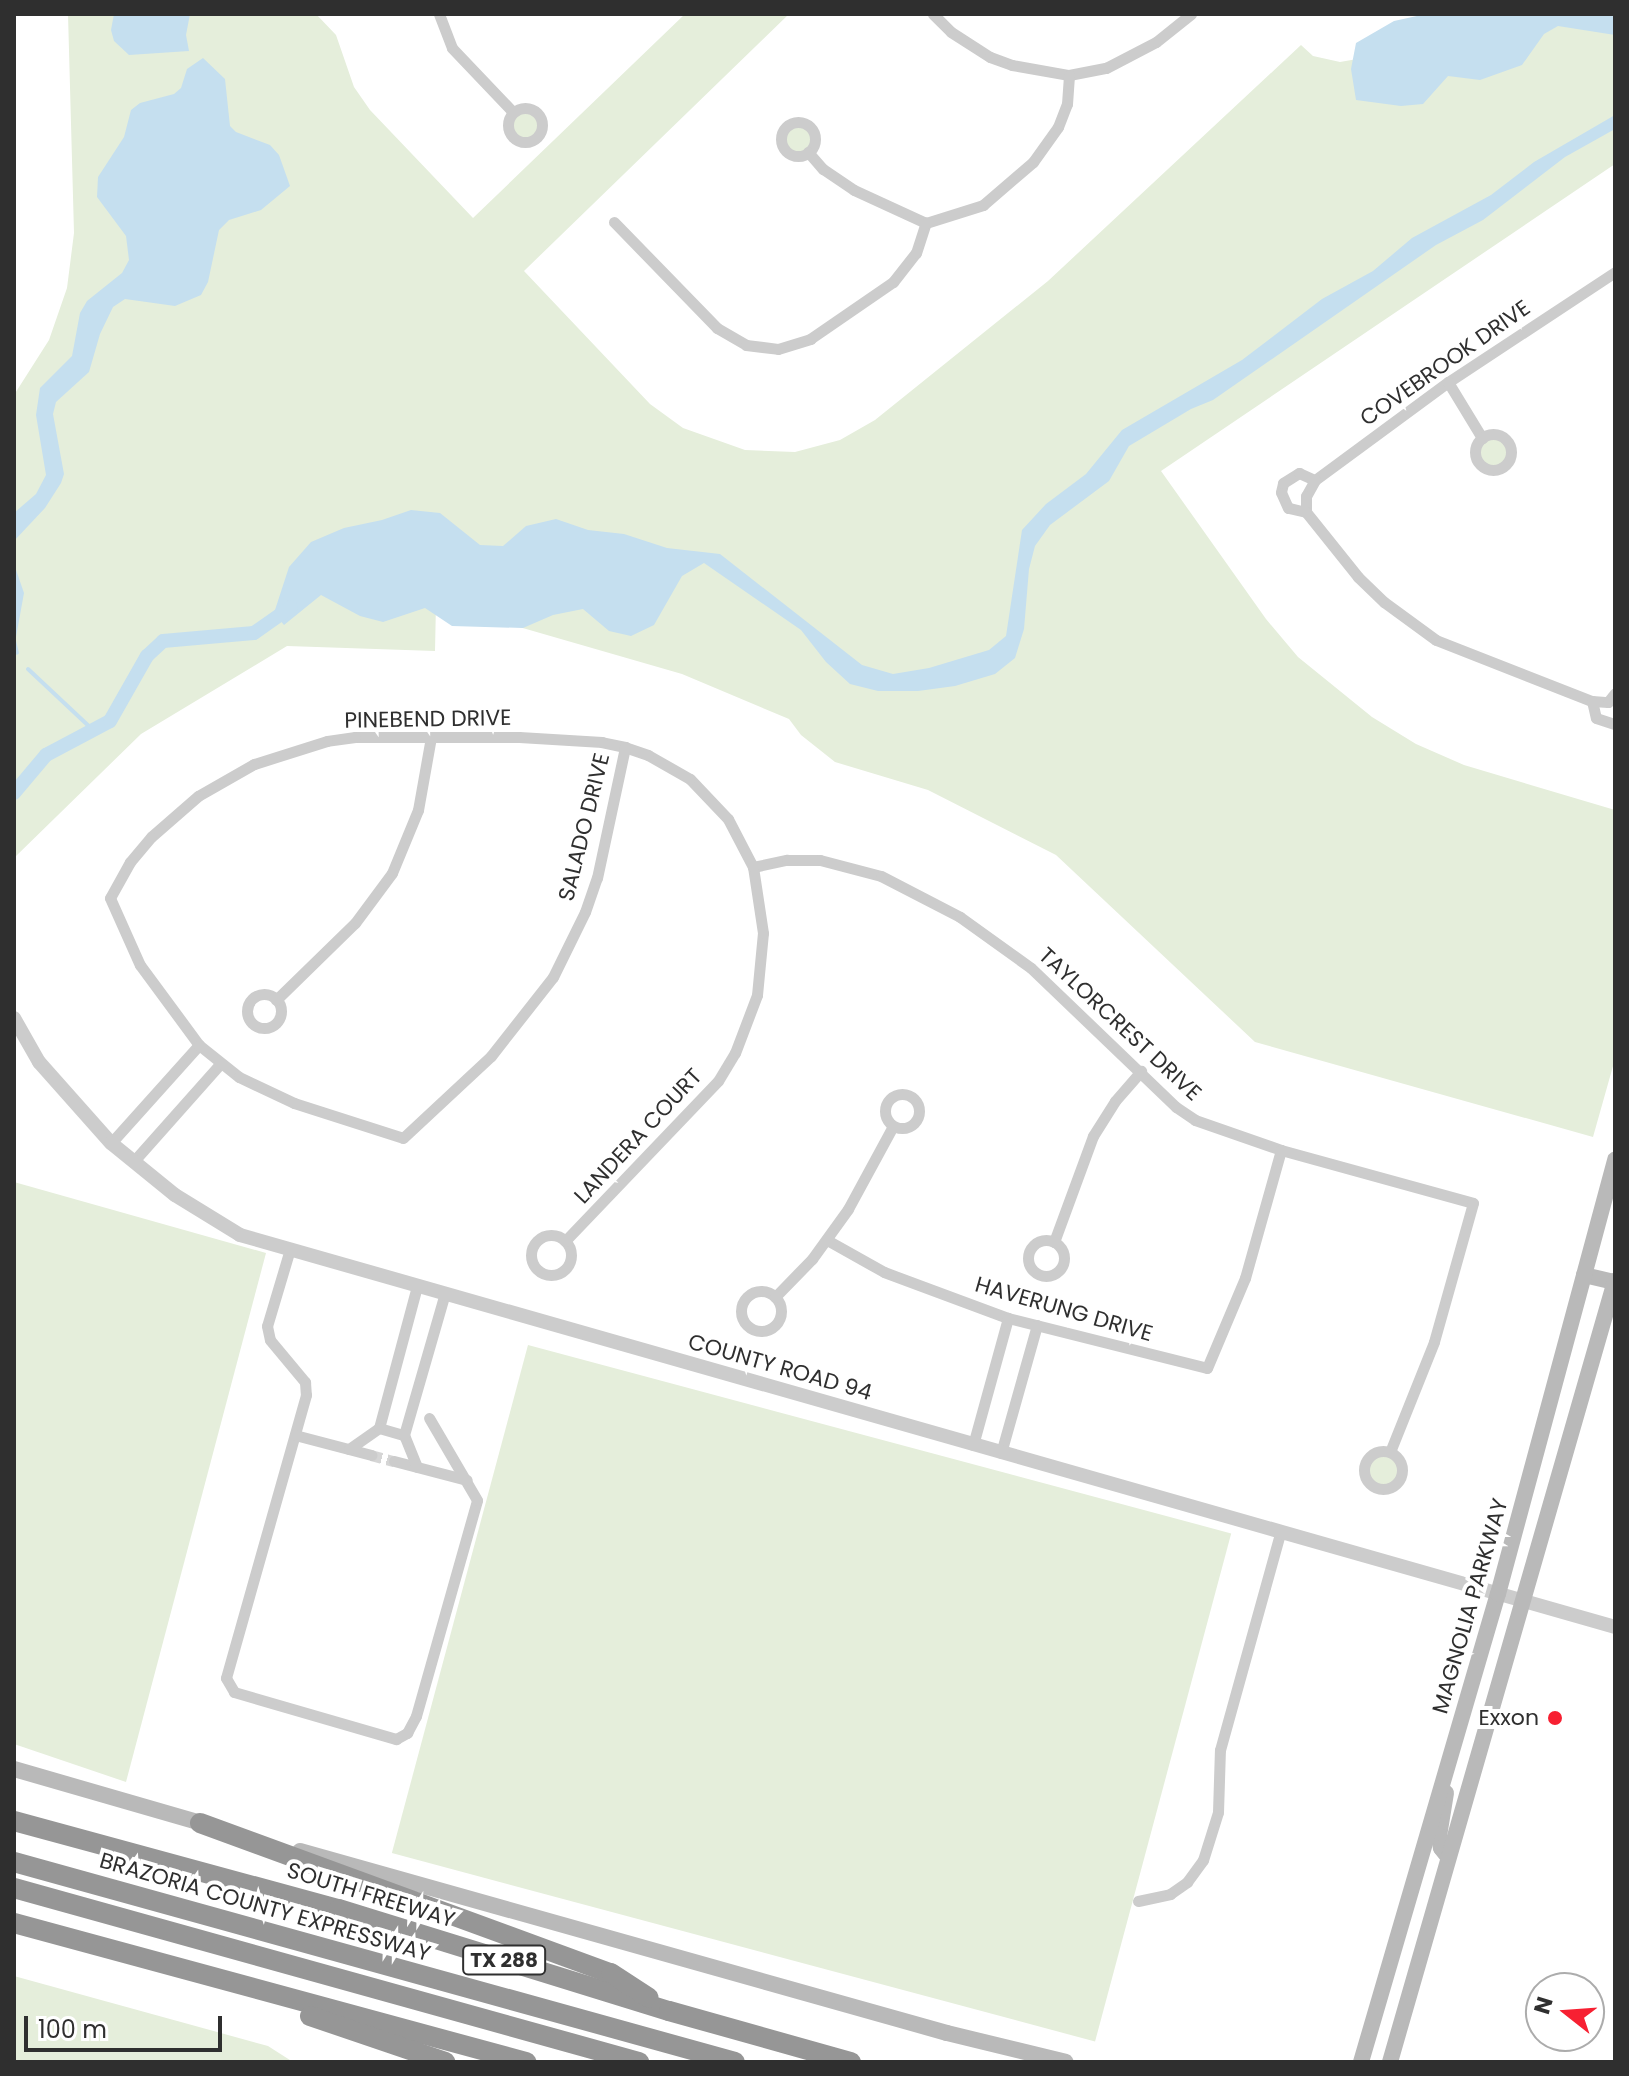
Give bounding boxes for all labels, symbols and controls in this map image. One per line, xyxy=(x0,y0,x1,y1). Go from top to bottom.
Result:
street label: COVEBROOK DRIVE xyxy=(1355,294,1535,432)
street label: PINEBEND DRIVE xyxy=(344,704,512,734)
street label: SALADO DRIVE xyxy=(553,750,615,904)
street label: TAYLORCREST DRIVE xyxy=(1033,942,1207,1106)
street label: LANDERA COURT xyxy=(569,1063,707,1209)
street label: HAVERUNG DRIVE xyxy=(972,1271,1156,1347)
street label: COUNTY ROAD 94 xyxy=(685,1328,875,1406)
street label: MAGNOLIA PARKWAY xyxy=(1427,1495,1513,1717)
place label: Exxon xyxy=(1478,1705,1539,1731)
marker: Exxon xyxy=(1546,1709,1564,1727)
street label: BRAZORIA COUNTY EXPRESSWAY xyxy=(97,1847,433,1967)
street label: SOUTH FREEWAY xyxy=(284,1857,458,1933)
road number: TX 288 xyxy=(462,1944,546,1976)
north arrow xyxy=(1525,1972,1605,2052)
text: N xyxy=(1526,1993,1561,2018)
scale bar xyxy=(28,2000,226,2050)
text: 100 m xyxy=(38,2013,107,2046)

